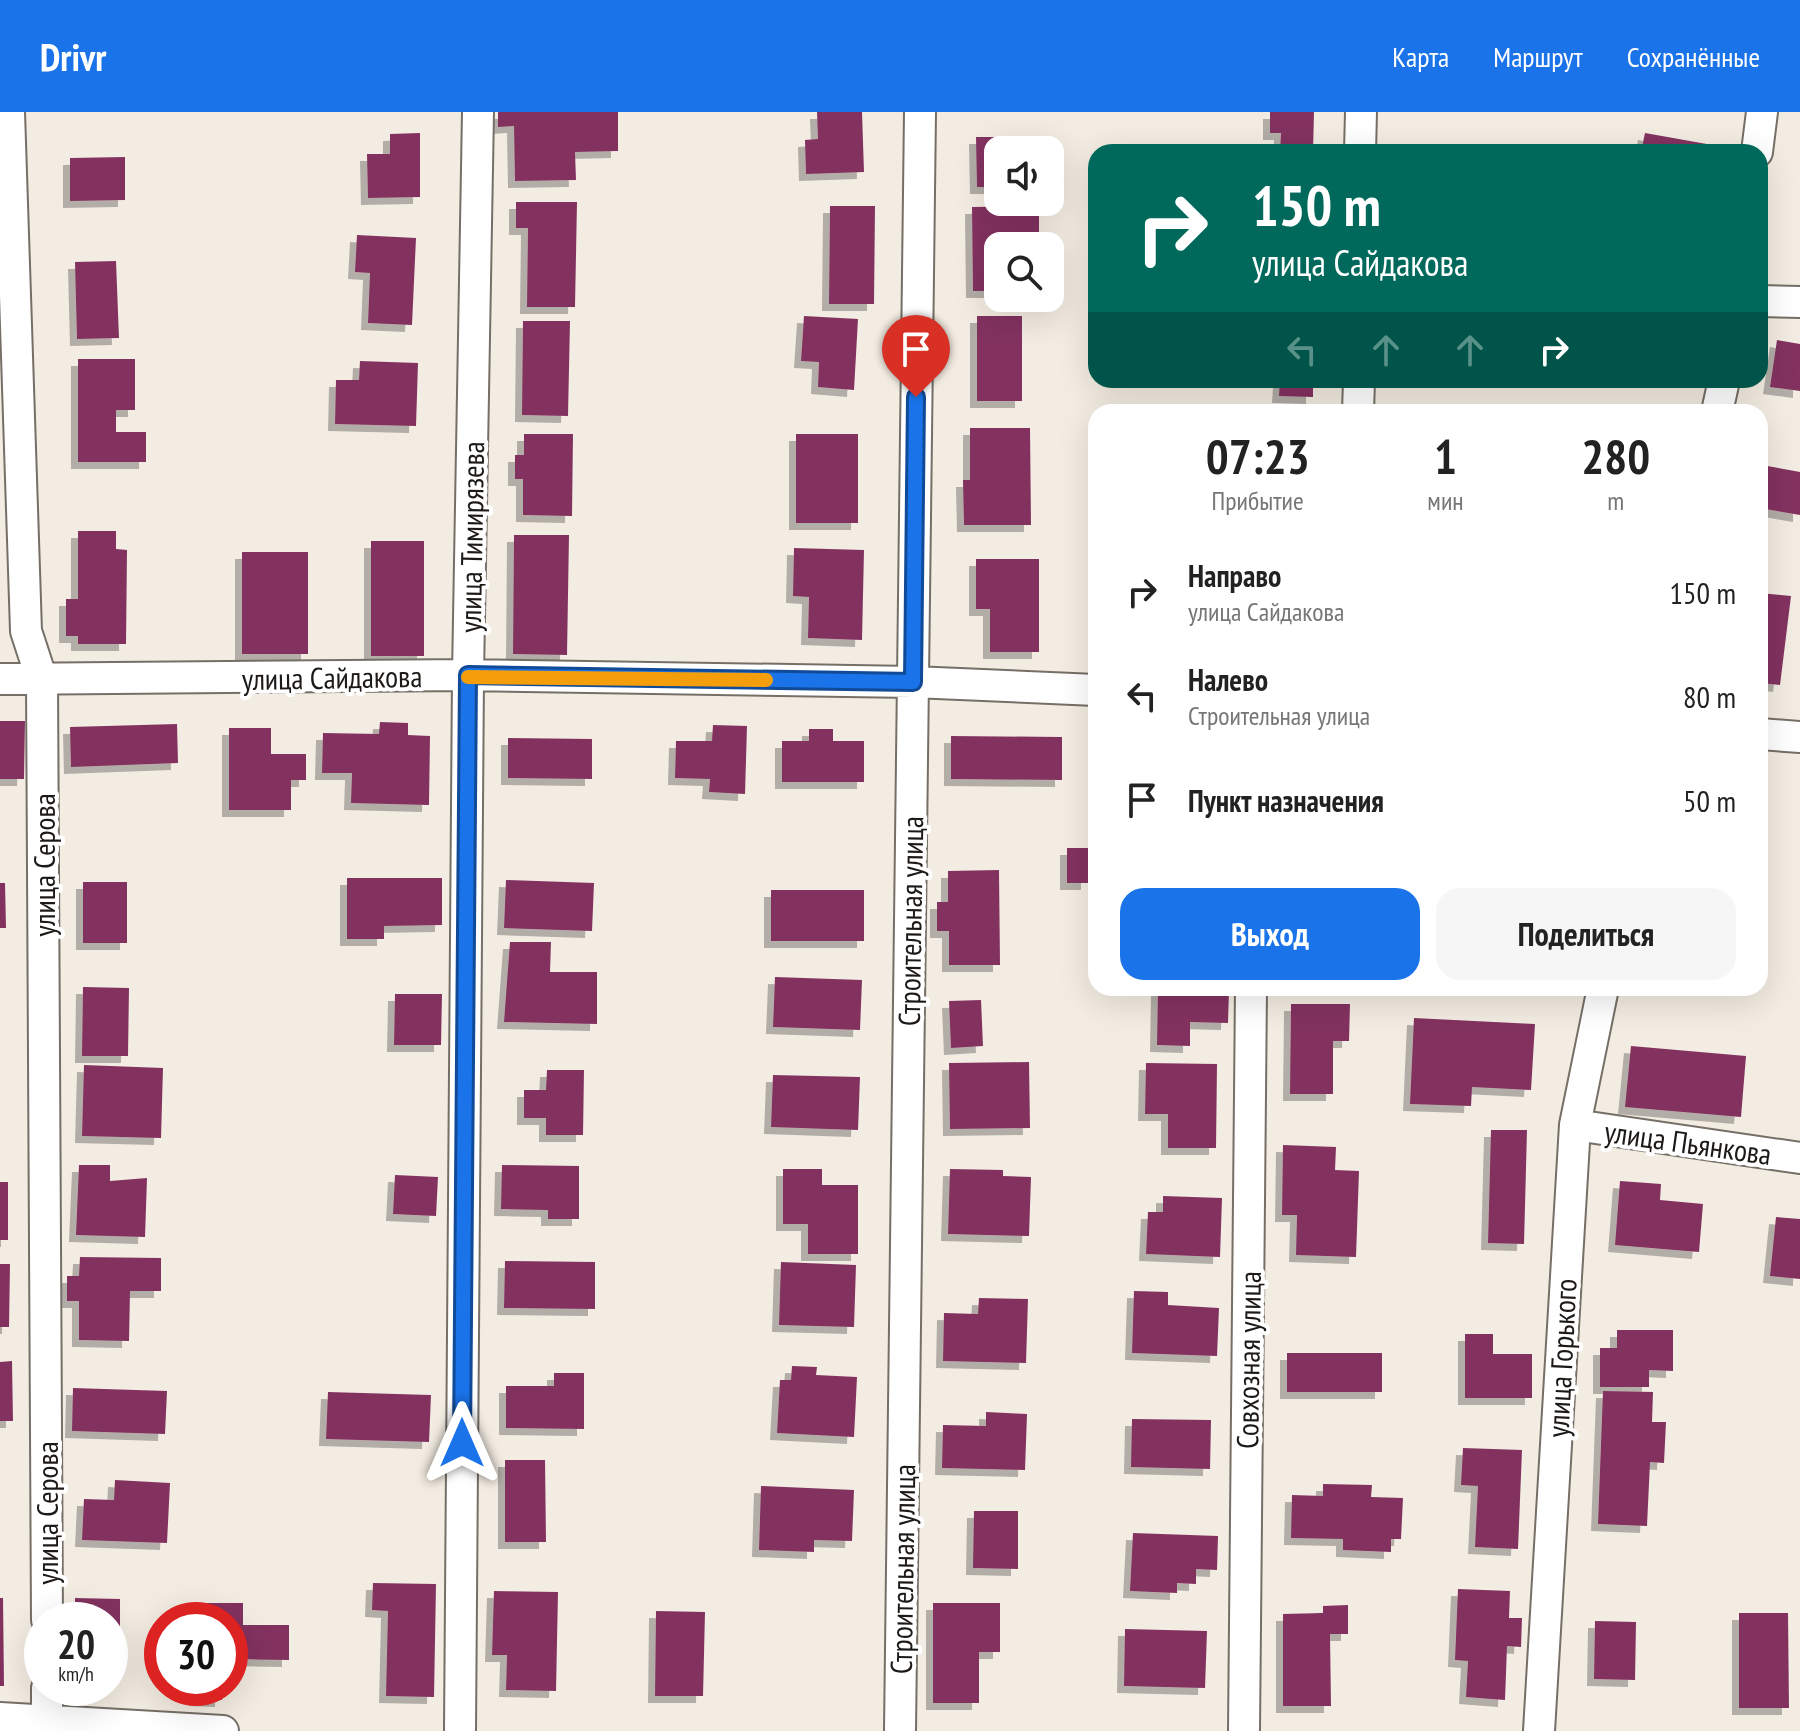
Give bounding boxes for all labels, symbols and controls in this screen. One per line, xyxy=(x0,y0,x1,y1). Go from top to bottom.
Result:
text: Drivr xyxy=(40,32,106,81)
text: Карта xyxy=(1392,38,1449,75)
text: Маршрут xyxy=(1493,38,1583,75)
text: Сохранённые xyxy=(1627,38,1760,75)
map controls xyxy=(984,136,1064,312)
button: sound xyxy=(984,136,1064,216)
text: 150 m xyxy=(1252,169,1381,241)
icon: right xyxy=(1120,176,1224,280)
button: search xyxy=(984,232,1064,312)
text: улица Сайдакова xyxy=(1252,239,1468,286)
pin xyxy=(882,315,950,397)
icon: arrive xyxy=(894,327,938,371)
icon: left xyxy=(1280,328,1324,372)
icon: ahead xyxy=(1364,328,1408,372)
icon: ahead xyxy=(1448,328,1492,372)
icon: right xyxy=(1532,328,1576,372)
text: 07:23 xyxy=(1206,425,1310,487)
text: 1 xyxy=(1434,425,1457,487)
text: 280 xyxy=(1581,425,1650,487)
street label: улица Тимирязева xyxy=(450,441,492,633)
text: Прибытие xyxy=(1212,484,1304,517)
text: мин xyxy=(1427,484,1464,517)
text: m xyxy=(1607,484,1624,517)
text: Направо xyxy=(1188,556,1281,595)
icon: right xyxy=(1120,570,1164,614)
text: 150 m xyxy=(1670,573,1736,612)
text: улица Сайдакова xyxy=(1188,595,1344,628)
street label: улица Сайдакова xyxy=(241,656,423,698)
text: Налево xyxy=(1188,660,1268,699)
icon: left xyxy=(1120,674,1164,718)
text: 80 m xyxy=(1683,677,1736,716)
text: Строительная улица xyxy=(1188,699,1370,732)
icon: arrive xyxy=(1120,778,1164,822)
text: Пункт назначения xyxy=(1188,781,1384,820)
text: 50 m xyxy=(1683,781,1736,820)
street label: улица Серова xyxy=(24,793,63,937)
street label: Строительная улица xyxy=(889,816,931,1026)
button: Выход xyxy=(1120,888,1420,980)
button: Поделиться xyxy=(1436,888,1736,980)
street label: улица Пьянкова xyxy=(1602,1111,1774,1173)
street label: Совхозная улица xyxy=(1227,1271,1269,1449)
street label: улица Горького xyxy=(1537,1278,1585,1438)
position arrow xyxy=(420,1401,504,1485)
street label: улица Серова xyxy=(27,1441,66,1585)
street label: Строительная улица xyxy=(881,1464,923,1674)
speed limit sign: 30 xyxy=(144,1602,248,1706)
text: 20 xyxy=(57,1618,95,1670)
text: km/h xyxy=(58,1661,94,1687)

